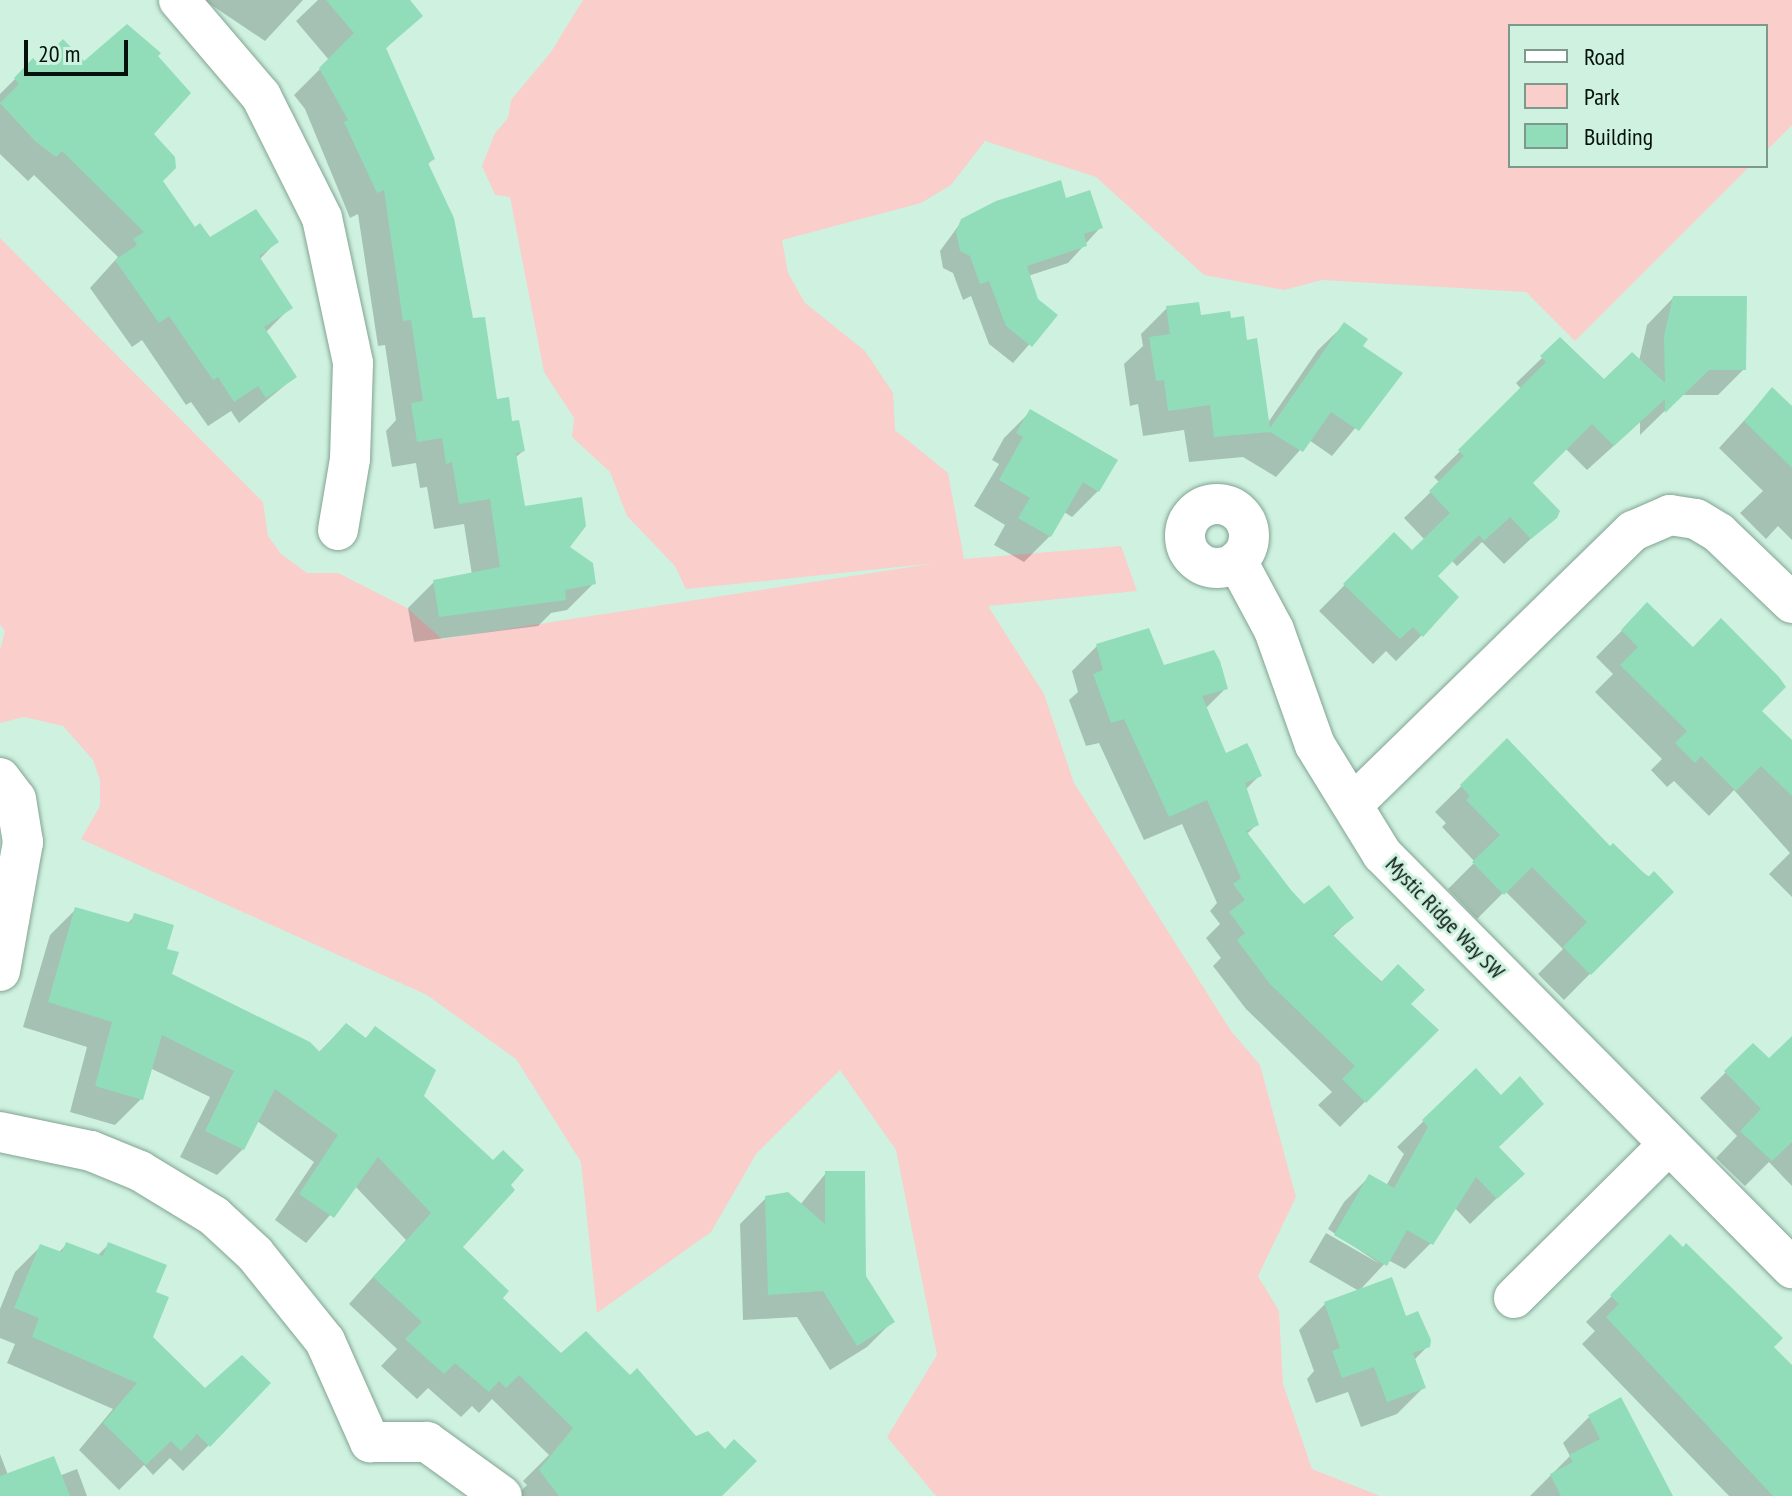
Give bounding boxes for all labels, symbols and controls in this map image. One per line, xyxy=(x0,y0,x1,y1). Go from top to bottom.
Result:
scale bar xyxy=(28,24,132,74)
legend xyxy=(1508,24,1768,168)
text: 20 m xyxy=(38,38,80,69)
text: Road xyxy=(1584,41,1625,72)
text: Park xyxy=(1584,81,1620,112)
text: Building xyxy=(1584,121,1653,152)
street label: Mystic Ridge Way SW xyxy=(1380,851,1510,985)

